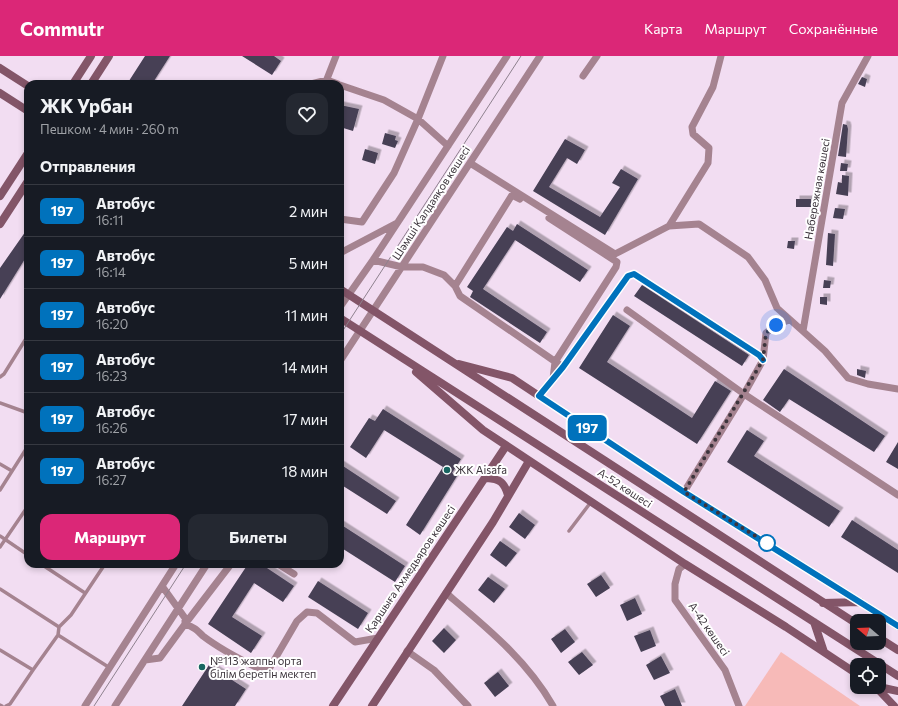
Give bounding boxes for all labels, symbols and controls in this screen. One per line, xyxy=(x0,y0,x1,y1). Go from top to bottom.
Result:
text: Commutr xyxy=(20,17,104,40)
text: Карта xyxy=(644,20,682,37)
text: Маршрут xyxy=(704,20,767,37)
text: Сохранённые xyxy=(789,20,878,37)
button: heart xyxy=(286,93,328,135)
text: ЖК Урбан xyxy=(40,94,133,117)
text: Пешком · 4 мин · 260 m xyxy=(40,121,179,137)
street label: Набережная көшесі xyxy=(801,137,832,241)
street label: Шәмші Қалдаяқов көшесі xyxy=(389,143,472,262)
text: Отправления xyxy=(40,157,136,175)
text: Автобус xyxy=(96,194,155,212)
text: 197 xyxy=(51,202,73,219)
text: 2 мин xyxy=(289,202,328,220)
text: 16:11 xyxy=(96,212,124,228)
text: Автобус xyxy=(96,246,155,264)
text: 197 xyxy=(51,254,73,271)
text: 5 мин xyxy=(289,254,328,272)
text: 16:14 xyxy=(96,264,126,280)
text: Автобус xyxy=(96,298,155,316)
text: 197 xyxy=(51,306,73,323)
text: 11 мин xyxy=(284,306,328,324)
your location xyxy=(766,315,786,335)
text: 16:20 xyxy=(96,316,128,332)
text: Автобус xyxy=(96,350,155,368)
text: 197 xyxy=(51,358,73,375)
text: 14 мин xyxy=(282,358,328,376)
text: 16:23 xyxy=(96,368,127,384)
text: Автобус xyxy=(96,402,155,420)
text: 197 xyxy=(51,410,73,427)
text: 17 мин xyxy=(283,410,328,428)
line badge: 197 xyxy=(564,415,610,441)
text: 197 xyxy=(576,419,598,436)
text: 16:26 xyxy=(96,420,128,436)
text: Автобус xyxy=(96,454,155,472)
text: 197 xyxy=(51,462,73,479)
text: 18 мин xyxy=(282,462,328,480)
place label: ЖК Aisafa xyxy=(455,463,507,476)
marker: ЖК Aisafa xyxy=(442,465,452,475)
street label: А-52 көшесі xyxy=(596,465,655,510)
text: 16:27 xyxy=(96,472,127,488)
street label: Қаршыға Ахмедьяров көшесі xyxy=(362,502,457,635)
button: Маршрут xyxy=(40,514,180,560)
button: Билеты xyxy=(188,514,328,560)
unlabelled marker xyxy=(758,534,776,552)
street label: А-42 көшесі xyxy=(686,600,733,658)
north arrow xyxy=(850,614,886,650)
map controls xyxy=(850,614,886,694)
place label: №113 жалпы орта білім беретін мектеп xyxy=(210,654,316,680)
button: locate xyxy=(850,658,886,694)
marker: №113 жалпы орта білім беретін мектеп xyxy=(197,662,207,672)

